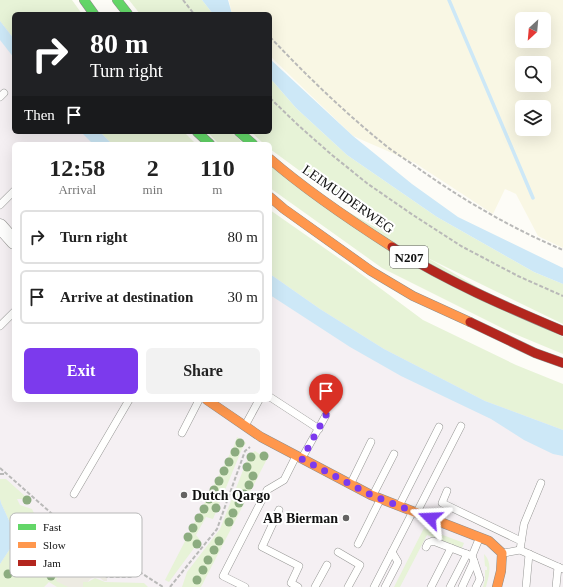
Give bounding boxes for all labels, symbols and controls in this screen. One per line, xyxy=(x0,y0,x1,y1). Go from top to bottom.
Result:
north arrow xyxy=(515,12,551,48)
map controls xyxy=(515,12,551,136)
icon: right xyxy=(24,28,76,80)
text: 80 m xyxy=(90,28,148,59)
button: search xyxy=(515,56,551,92)
text: Turn right xyxy=(90,61,163,81)
button: layers xyxy=(515,100,551,136)
icon: arrive xyxy=(63,104,85,126)
text: Then xyxy=(24,107,55,123)
text: 12:58 xyxy=(49,155,105,181)
text: 2 xyxy=(147,155,159,181)
text: 110 xyxy=(200,155,235,181)
street label: LEIMUIDERWEG xyxy=(299,162,397,236)
text: Arrival xyxy=(58,182,96,197)
text: min xyxy=(143,182,163,197)
text: m xyxy=(212,182,222,197)
icon: right xyxy=(26,226,48,248)
text: Turn right xyxy=(60,229,127,245)
text: 80 m xyxy=(228,229,258,245)
road number: N207 xyxy=(390,246,428,268)
icon: arrive xyxy=(26,286,48,308)
text: Arrive at destination xyxy=(60,289,193,305)
text: 30 m xyxy=(228,289,258,305)
button: Exit xyxy=(24,348,138,394)
button: Share xyxy=(146,348,260,394)
pin xyxy=(309,374,343,415)
icon: arrive xyxy=(315,380,337,402)
place label: Dutch Qargo xyxy=(192,488,270,503)
marker: Dutch Qargo xyxy=(179,490,189,500)
position arrow xyxy=(409,497,451,539)
place label: AB Bierman xyxy=(263,511,338,526)
legend xyxy=(10,513,142,577)
marker: AB Bierman xyxy=(341,513,351,523)
text: Fast xyxy=(43,521,61,533)
text: Slow xyxy=(43,539,66,551)
text: Jam xyxy=(43,557,61,569)

